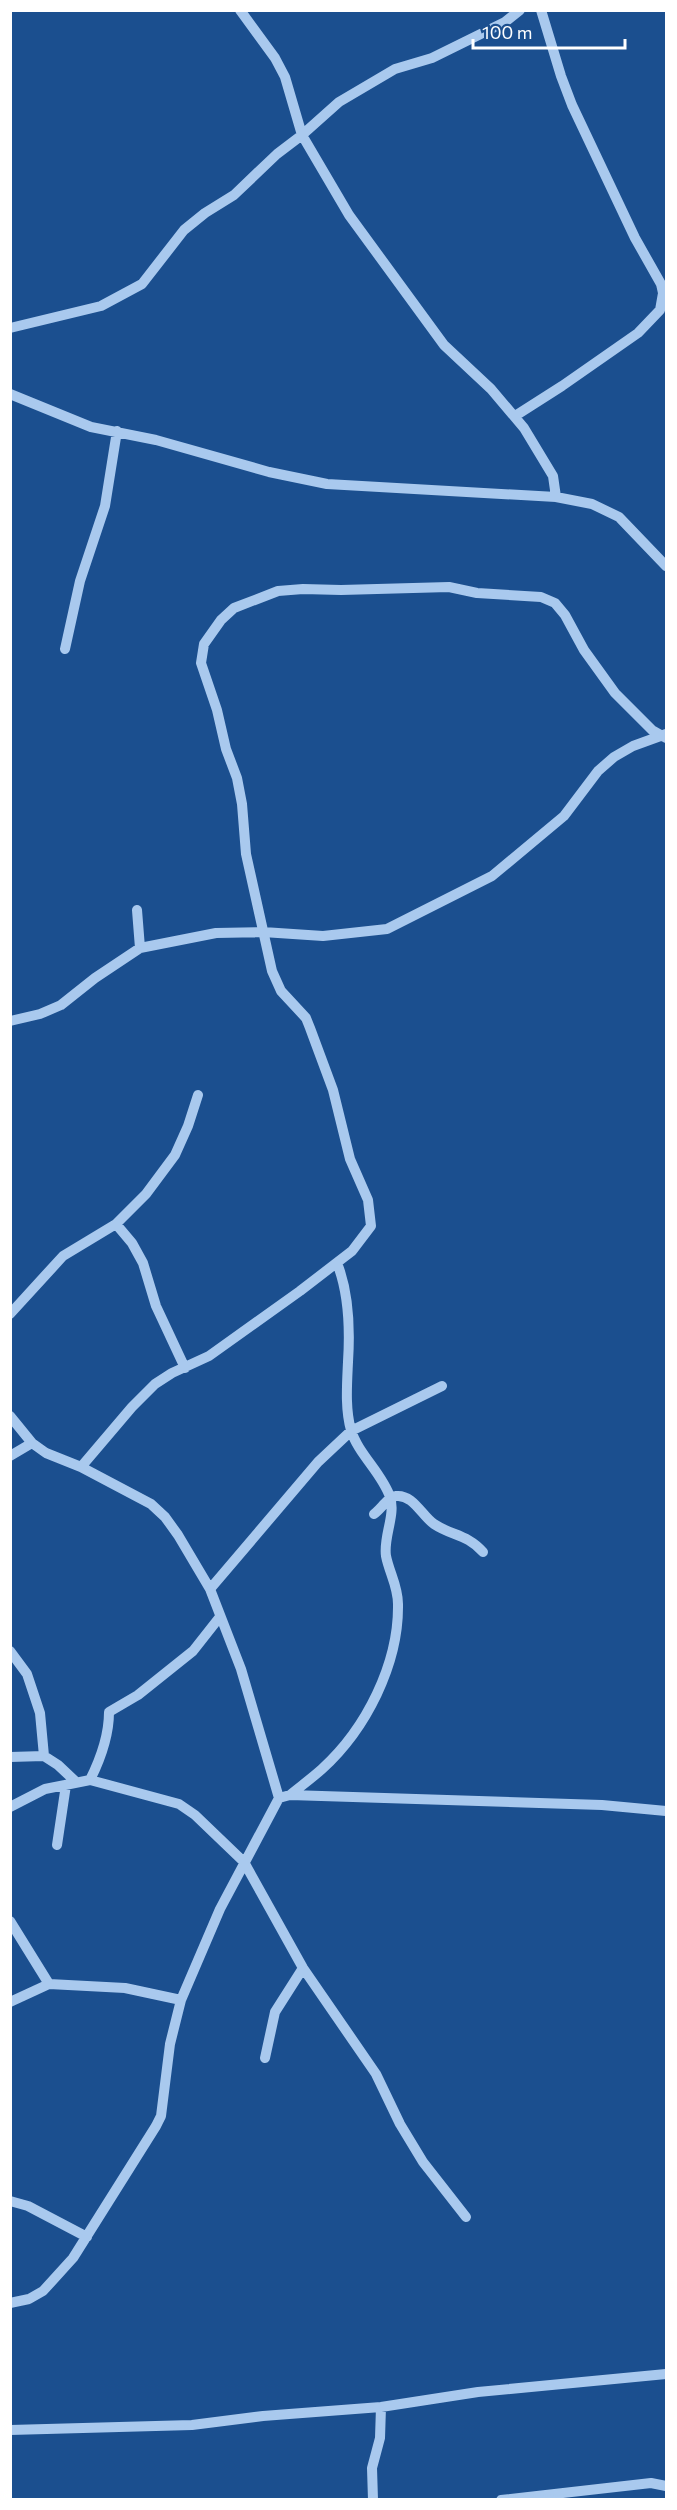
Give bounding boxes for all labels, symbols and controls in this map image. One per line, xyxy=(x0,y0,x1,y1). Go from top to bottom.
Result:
scale bar xyxy=(473,12,624,50)
text: 100 m xyxy=(482,21,532,43)

